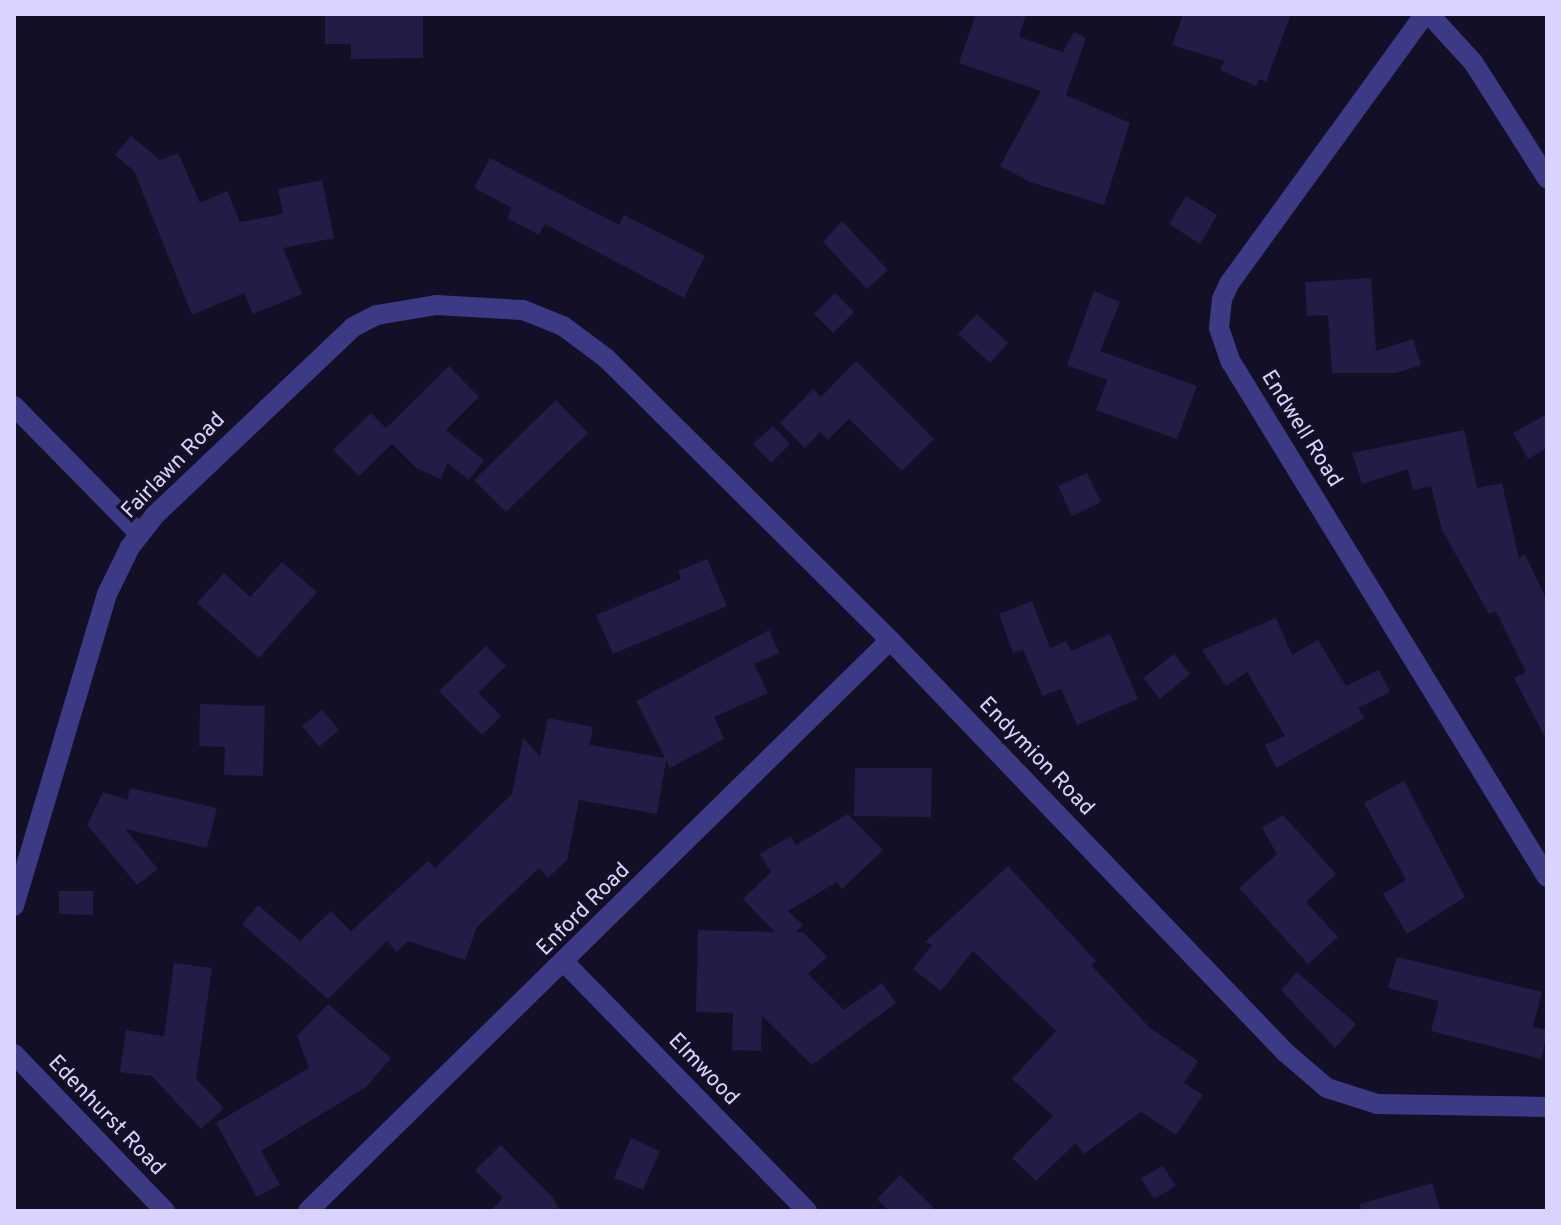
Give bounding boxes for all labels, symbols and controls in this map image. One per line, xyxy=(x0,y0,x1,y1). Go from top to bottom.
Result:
street label: Endwell Road xyxy=(1255,366,1347,492)
street label: Fairlawn Road xyxy=(117,407,231,525)
street label: Endymion Road xyxy=(973,692,1099,822)
street label: Enford Road xyxy=(532,858,636,962)
street label: Elmwood xyxy=(662,1028,744,1112)
street label: Edenhurst Road xyxy=(42,1050,170,1182)

